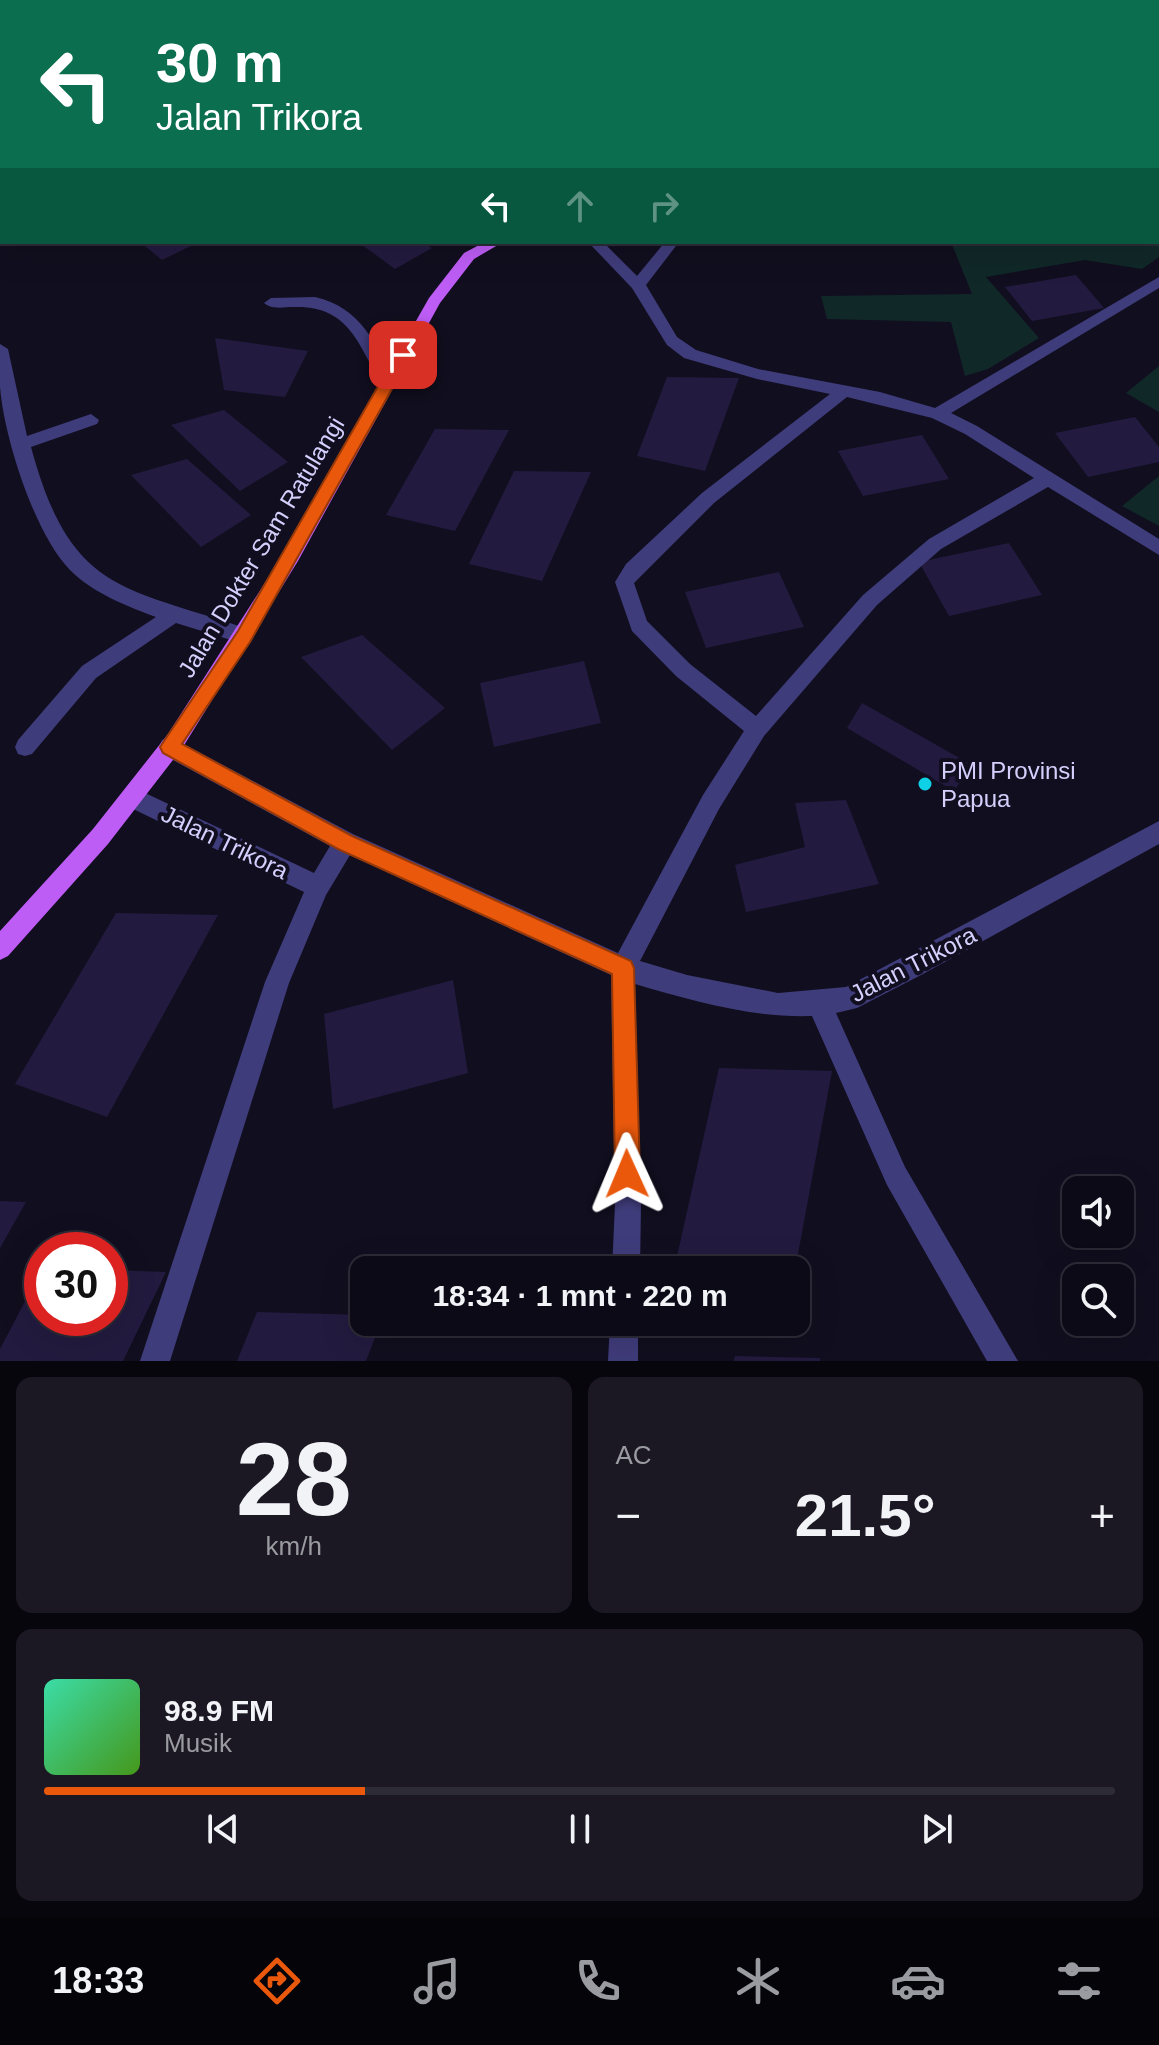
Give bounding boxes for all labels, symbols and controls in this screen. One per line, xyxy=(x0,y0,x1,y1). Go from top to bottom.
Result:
text: 30 m xyxy=(156,31,284,94)
icon: left xyxy=(24,32,128,136)
text: Jalan Trikora xyxy=(156,97,362,138)
icon: left xyxy=(474,184,518,228)
icon: ahead xyxy=(558,184,602,228)
icon: right xyxy=(642,184,686,228)
pin xyxy=(369,321,437,389)
icon: arrive xyxy=(381,333,425,377)
street label: Jalan Dokter Sam Ratulangi xyxy=(172,412,350,682)
place label: PMI Provinsi Papua xyxy=(941,757,1076,812)
marker: PMI Provinsi Papua xyxy=(916,775,934,793)
street label: Jalan Trikora xyxy=(157,800,293,885)
street label: Jalan Trikora xyxy=(846,920,981,1007)
position arrow xyxy=(585,1132,669,1216)
map controls xyxy=(1062,1176,1134,1336)
button: sound xyxy=(1062,1176,1134,1248)
speed limit sign: 30 xyxy=(24,1232,128,1336)
button: search xyxy=(1062,1264,1134,1336)
text: 18:34 · 1 mnt · 220 m xyxy=(432,1279,728,1312)
text: 28 xyxy=(236,1421,352,1537)
text: AC xyxy=(616,1440,652,1470)
text: 21.5° xyxy=(795,1482,936,1549)
text: − xyxy=(616,1491,641,1540)
text: + xyxy=(1089,1491,1115,1540)
text: km/h xyxy=(266,1531,322,1561)
text: 98.9 FM xyxy=(164,1694,274,1727)
text: Musik xyxy=(164,1728,232,1758)
icon: previous xyxy=(201,1807,245,1851)
icon: pause xyxy=(558,1807,602,1851)
icon: next xyxy=(915,1807,959,1851)
icon: directions xyxy=(249,1953,305,2009)
icon: music xyxy=(409,1953,465,2009)
icon: phone xyxy=(570,1953,626,2009)
icon: climate xyxy=(730,1953,786,2009)
icon: car xyxy=(890,1953,946,2009)
icon: filters xyxy=(1051,1953,1107,2009)
text: 18:33 xyxy=(52,1960,144,2001)

